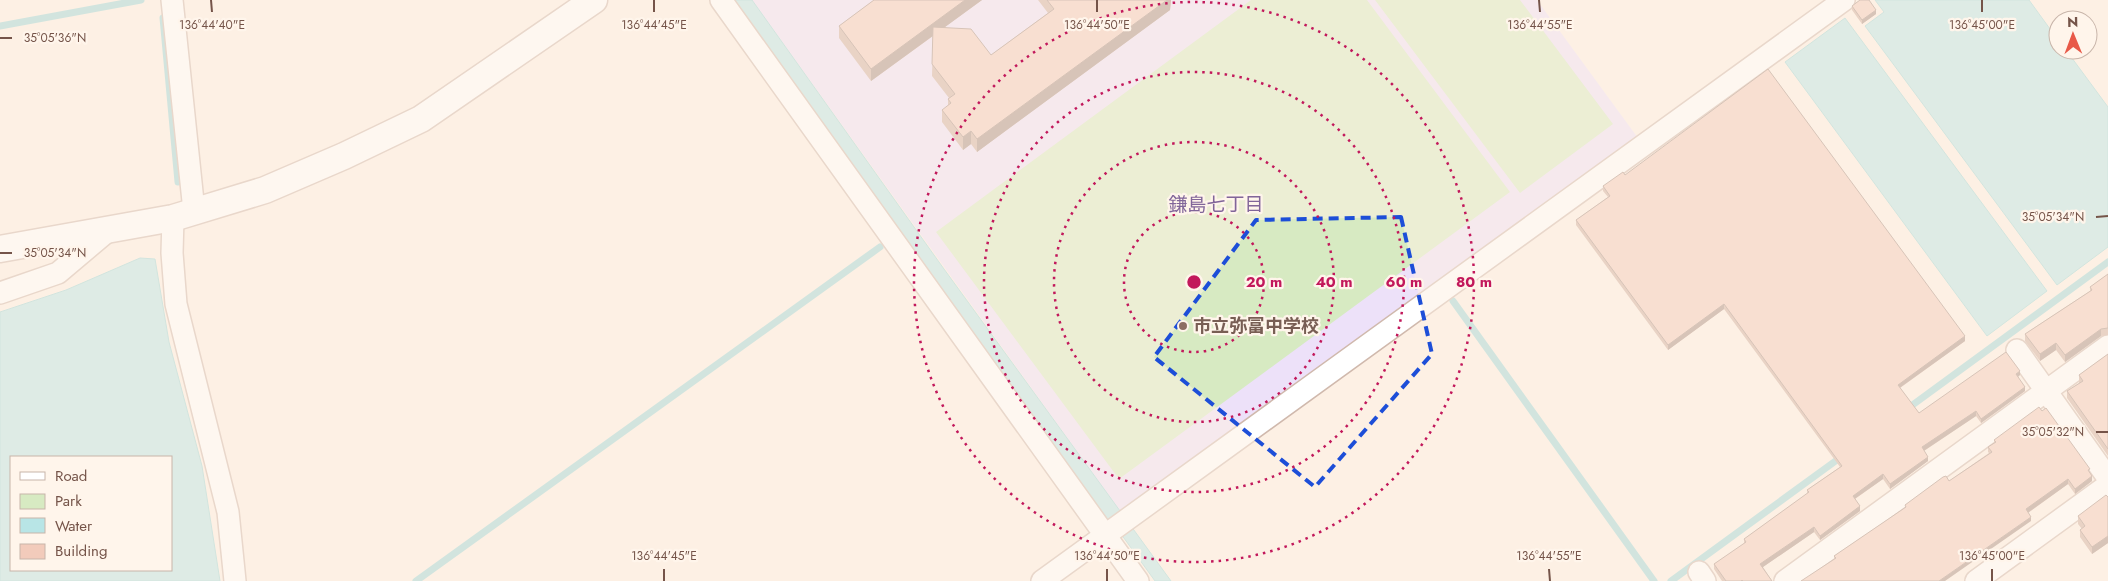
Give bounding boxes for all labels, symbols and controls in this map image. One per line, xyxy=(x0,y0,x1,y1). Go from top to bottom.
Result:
north arrow xyxy=(2048,10,2098,60)
text: N xyxy=(2067,12,2079,32)
text: 136°44'40"E xyxy=(179,16,245,34)
text: 136°44'45"E xyxy=(621,16,687,34)
text: 136°44'50"E xyxy=(1064,16,1130,34)
text: 136°44'55"E xyxy=(1507,16,1573,34)
text: 136°45'00"E xyxy=(1949,16,2015,34)
text: 35°05'36"N xyxy=(24,29,86,47)
district label: 鎌島七丁目 xyxy=(1168,191,1264,218)
text: 35°05'34"N xyxy=(2022,208,2084,226)
text: 35°05'34"N xyxy=(24,244,86,262)
text: 20 m xyxy=(1246,271,1282,293)
text: 40 m xyxy=(1315,271,1353,293)
text: 60 m xyxy=(1386,271,1422,293)
text: 80 m xyxy=(1456,271,1492,293)
centre of rings xyxy=(1185,273,1203,291)
place label: 市立弥冨中学校 xyxy=(1193,313,1319,339)
marker: 市立弥冨中学校 xyxy=(1177,320,1189,332)
text: 35°05'32"N xyxy=(2022,423,2084,441)
legend xyxy=(10,456,172,571)
text: Road xyxy=(55,465,87,487)
text: Park xyxy=(55,490,82,512)
text: Water xyxy=(55,515,93,537)
text: Building xyxy=(55,540,107,562)
text: 136°44'45"E xyxy=(631,547,697,565)
text: 136°44'50"E xyxy=(1074,547,1140,565)
text: 136°44'55"E xyxy=(1516,547,1582,565)
text: 136°45'00"E xyxy=(1959,547,2025,565)

